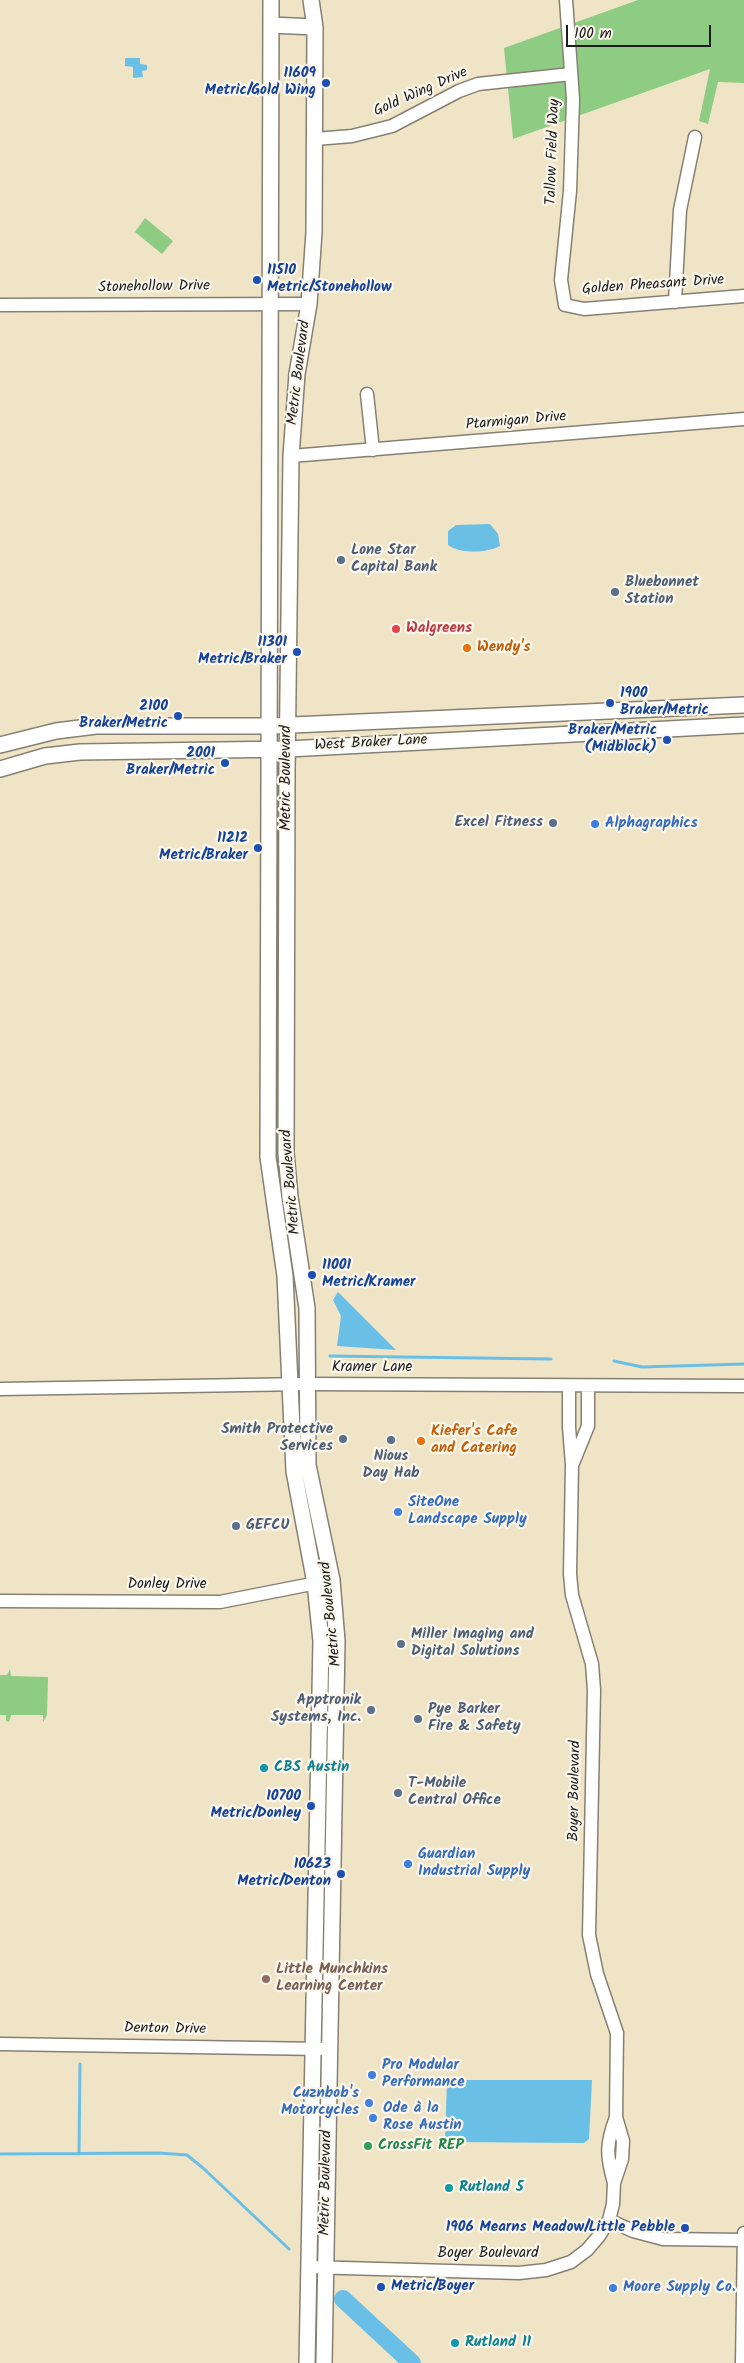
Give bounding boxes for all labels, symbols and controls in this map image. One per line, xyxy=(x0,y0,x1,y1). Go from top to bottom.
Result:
scale bar xyxy=(569,15,714,47)
text: 100 m xyxy=(574,22,612,46)
street label: Gold Wing Drive xyxy=(371,64,471,122)
place label: 11609 Metric/Gold Wing xyxy=(205,65,316,100)
marker: 11609 Metric/Gold Wing xyxy=(320,77,332,89)
street label: Tallow Field Way xyxy=(543,98,565,206)
place label: 11510 Metric/Stonehollow xyxy=(267,262,392,297)
street label: Golden Pheasant Drive xyxy=(581,272,725,300)
marker: 11510 Metric/Stonehollow xyxy=(251,274,263,286)
street label: Stonehollow Drive xyxy=(98,278,210,298)
street label: Metric Boulevard xyxy=(285,320,315,426)
street label: Ptarmigan Drive xyxy=(465,409,567,435)
place label: Lone Star Capital Bank xyxy=(351,542,437,577)
marker: Lone Star Capital Bank xyxy=(335,554,347,566)
place label: Bluebonnet Station xyxy=(625,574,699,609)
marker: Bluebonnet Station xyxy=(609,586,621,598)
place label: Walgreens xyxy=(406,620,472,638)
marker: Walgreens xyxy=(390,623,402,635)
place label: 11301 Metric/Braker xyxy=(198,634,287,669)
place label: Wendy's xyxy=(477,639,531,657)
marker: Wendy's xyxy=(461,642,473,654)
marker: 11301 Metric/Braker xyxy=(291,646,303,658)
place label: 1900 Braker/Metric xyxy=(620,685,709,720)
marker: 1900 Braker/Metric xyxy=(604,697,616,709)
place label: 2100 Braker/Metric xyxy=(79,698,168,733)
marker: 2100 Braker/Metric xyxy=(172,710,184,722)
place label: Braker/Metric (Midblock) xyxy=(568,722,657,757)
street label: Metric Boulevard xyxy=(278,725,296,831)
street label: West Braker Lane xyxy=(314,732,428,756)
marker: Braker/Metric (Midblock) xyxy=(661,734,673,746)
place label: 2001 Braker/Metric xyxy=(126,745,215,780)
marker: 2001 Braker/Metric xyxy=(219,757,231,769)
place label: Excel Fitness xyxy=(455,814,543,832)
place label: Alphagraphics xyxy=(605,815,698,833)
marker: Excel Fitness xyxy=(547,817,559,829)
marker: Alphagraphics xyxy=(589,818,601,830)
place label: 11212 Metric/Braker xyxy=(159,830,248,865)
marker: 11212 Metric/Braker xyxy=(252,842,264,854)
street label: Metric Boulevard xyxy=(278,1129,306,1235)
place label: 11001 Metric/Kramer xyxy=(322,1257,415,1292)
marker: 11001 Metric/Kramer xyxy=(306,1269,318,1281)
street label: Kramer Lane xyxy=(332,1359,412,1377)
place label: Smith Protective Services xyxy=(221,1421,333,1456)
place label: Kiefer's Cafe and Catering xyxy=(431,1423,517,1458)
marker: Smith Protective Services xyxy=(337,1433,349,1445)
marker: Nious Day Hab xyxy=(385,1434,397,1446)
marker: Kiefer's Cafe and Catering xyxy=(415,1435,427,1447)
place label: Nious Day Hab xyxy=(362,1448,420,1483)
place label: SiteOne Landscape Supply xyxy=(408,1494,527,1529)
marker: SiteOne Landscape Supply xyxy=(392,1506,404,1518)
place label: GEFCU xyxy=(246,1517,290,1535)
marker: GEFCU xyxy=(230,1520,242,1532)
street label: Metric Boulevard xyxy=(318,1561,346,1667)
street label: Donley Drive xyxy=(127,1576,207,1594)
place label: Miller Imaging and Digital Solutions xyxy=(411,1626,534,1661)
marker: Miller Imaging and Digital Solutions xyxy=(395,1638,407,1650)
place label: Apptronik Systems, Inc. xyxy=(271,1692,361,1727)
place label: Pye Barker Fire & Safety xyxy=(428,1701,520,1736)
marker: Apptronik Systems, Inc. xyxy=(365,1704,377,1716)
marker: Pye Barker Fire & Safety xyxy=(412,1713,424,1725)
street label: Boyer Boulevard xyxy=(566,1740,586,1842)
place label: CBS Austin xyxy=(274,1759,349,1777)
marker: CBS Austin xyxy=(258,1762,270,1774)
place label: T-Mobile Central Office xyxy=(408,1775,501,1810)
marker: T-Mobile Central Office xyxy=(392,1787,404,1799)
place label: 10700 Metric/Donley xyxy=(210,1788,301,1823)
marker: 10700 Metric/Donley xyxy=(305,1800,317,1812)
place label: Guardian Industrial Supply xyxy=(418,1846,530,1881)
place label: 10623 Metric/Denton xyxy=(237,1856,331,1891)
marker: Guardian Industrial Supply xyxy=(402,1858,414,1870)
marker: 10623 Metric/Denton xyxy=(335,1868,347,1880)
place label: Little Munchkins Learning Center xyxy=(276,1961,388,1996)
marker: Little Munchkins Learning Center xyxy=(260,1973,272,1985)
street label: Denton Drive xyxy=(124,2020,206,2040)
place label: Pro Modular Performance xyxy=(382,2057,465,2092)
marker: Pro Modular Performance xyxy=(366,2069,378,2081)
place label: Cuznbob's Motorcycles xyxy=(281,2085,359,2120)
marker: Cuznbob's Motorcycles xyxy=(363,2097,375,2109)
place label: Ode à la Rose Austin xyxy=(383,2100,462,2135)
marker: Ode à la Rose Austin xyxy=(367,2112,379,2124)
street label: Metric Boulevard xyxy=(317,2130,337,2236)
place label: CrossFit REP xyxy=(378,2137,464,2155)
marker: CrossFit REP xyxy=(362,2140,374,2152)
place label: Rutland 5 xyxy=(459,2179,523,2197)
marker: Rutland 5 xyxy=(443,2182,455,2194)
place label: 1906 Mearns Meadow/Little Pebble xyxy=(446,2219,675,2237)
marker: 1906 Mearns Meadow/Little Pebble xyxy=(679,2222,691,2234)
street label: Boyer Boulevard xyxy=(438,2245,538,2263)
place label: Metric/Boyer xyxy=(391,2278,474,2296)
place label: Moore Supply Co. xyxy=(623,2279,735,2297)
marker: Metric/Boyer xyxy=(375,2281,387,2293)
marker: Moore Supply Co. xyxy=(607,2282,619,2294)
place label: Rutland 11 xyxy=(465,2334,531,2352)
marker: Rutland 11 xyxy=(449,2337,461,2349)

